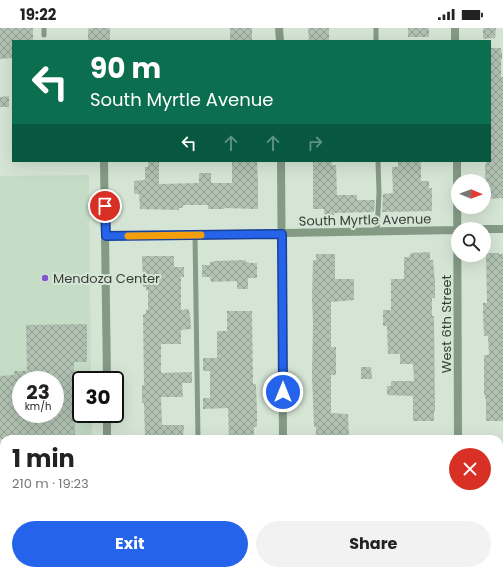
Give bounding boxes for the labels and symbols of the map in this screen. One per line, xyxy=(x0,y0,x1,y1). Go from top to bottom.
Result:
north arrow xyxy=(451,174,491,214)
pin xyxy=(88,189,122,223)
street label: South Myrtle Avenue xyxy=(299,209,431,231)
place label: Mendoza Center xyxy=(53,269,160,288)
marker: Mendoza Center xyxy=(40,273,50,283)
street label: West 6th Street xyxy=(437,274,456,373)
speed limit sign: 30 xyxy=(72,371,124,423)
position arrow xyxy=(262,371,304,413)

